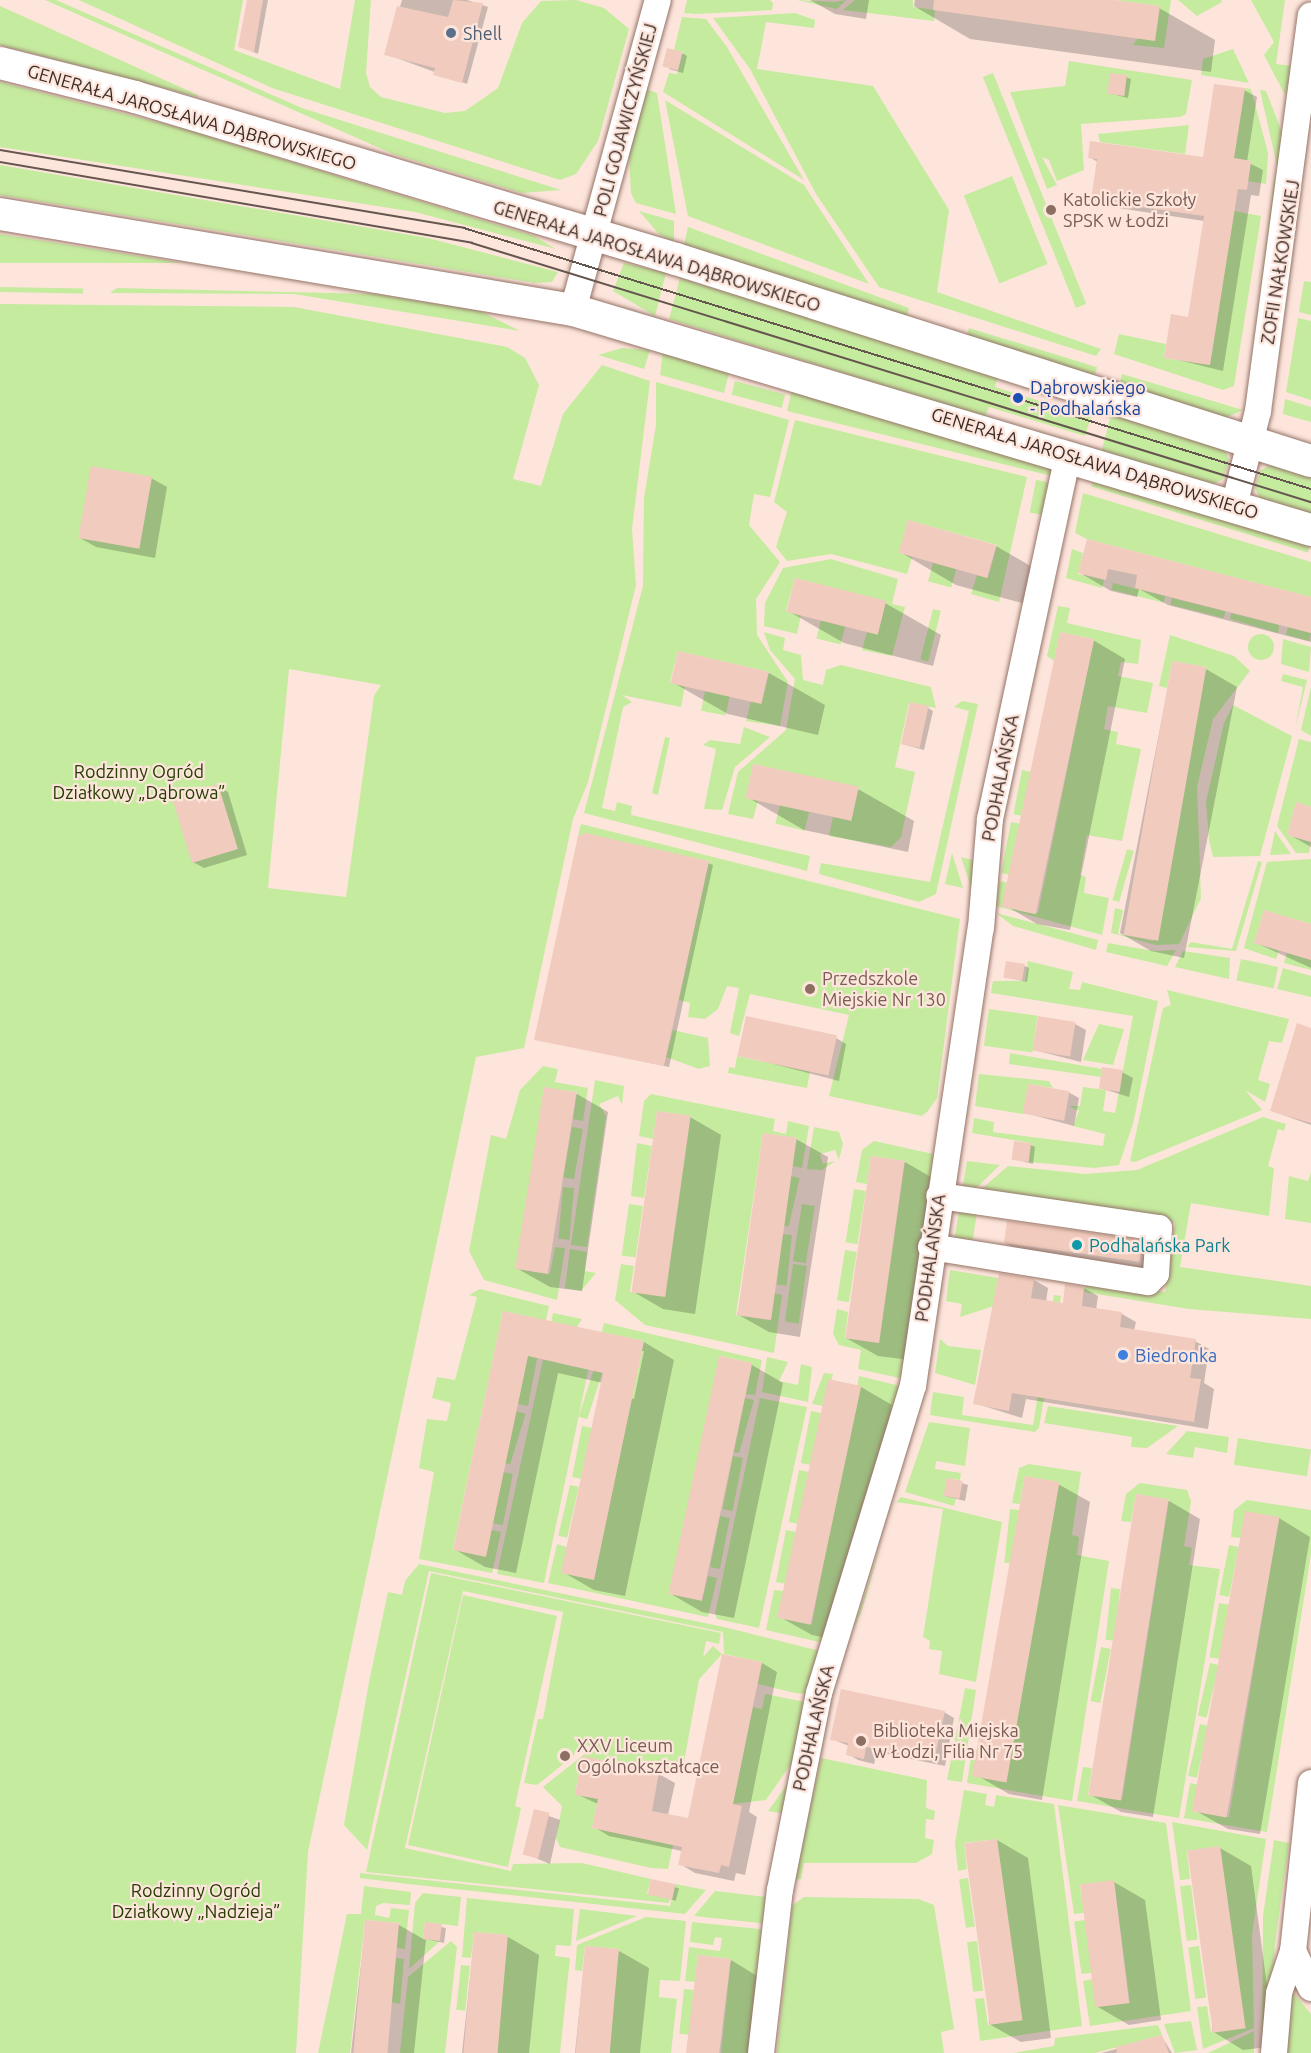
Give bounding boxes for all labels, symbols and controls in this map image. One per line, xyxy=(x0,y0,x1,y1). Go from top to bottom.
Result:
street label: POLI GOJAWICZYŃSKIEJ xyxy=(589,21,661,219)
place label: Shell xyxy=(463,22,502,44)
marker: Shell xyxy=(444,26,458,40)
street label: GENERAŁA JAROSŁAWA DĄBROWSKIEGO xyxy=(25,60,359,174)
street label: ZOFII NAŁKOWSKIEJ xyxy=(1256,178,1304,346)
place label: Katolickie Szkoły SPSK w Łodzi xyxy=(1063,189,1196,232)
street label: GENERAŁA JAROSŁAWA DĄBROWSKIEGO xyxy=(491,196,823,316)
marker: Katolickie Szkoły SPSK w Łodzi xyxy=(1044,203,1058,217)
place label: Dąbrowskiego - Podhalańska xyxy=(1030,377,1146,420)
marker: Dąbrowskiego - Podhalańska xyxy=(1011,391,1025,405)
street label: GENERAŁA JAROSŁAWA DĄBROWSKIEGO xyxy=(929,403,1261,523)
street label: PODHALAŃSKA xyxy=(977,713,1023,843)
park label: Rodzinny Ogród Działkowy „Dąbrowa” xyxy=(53,761,225,804)
place label: Przedszkole Miejskie Nr 130 xyxy=(822,968,946,1010)
marker: Przedszkole Miejskie Nr 130 xyxy=(803,982,817,996)
street label: PODHALAŃSKA xyxy=(910,1193,950,1323)
place label: Podhalańska Park xyxy=(1089,1234,1230,1256)
marker: Podhalańska Park xyxy=(1070,1238,1084,1252)
place label: Biedronka xyxy=(1135,1344,1217,1366)
marker: Biedronka xyxy=(1116,1348,1130,1362)
street label: PODHALAŃSKA xyxy=(788,1663,838,1793)
place label: Biblioteka Miejska w Łodzi, Filia Nr 75 xyxy=(873,1720,1023,1762)
marker: Biblioteka Miejska w Łodzi, Filia Nr 75 xyxy=(854,1734,868,1748)
place label: XXV Liceum Ogólnokształcące xyxy=(577,1735,719,1778)
marker: XXV Liceum Ogólnokształcące xyxy=(558,1749,572,1763)
park label: Rodzinny Ogród Działkowy „Nadzieja” xyxy=(112,1880,280,1922)

